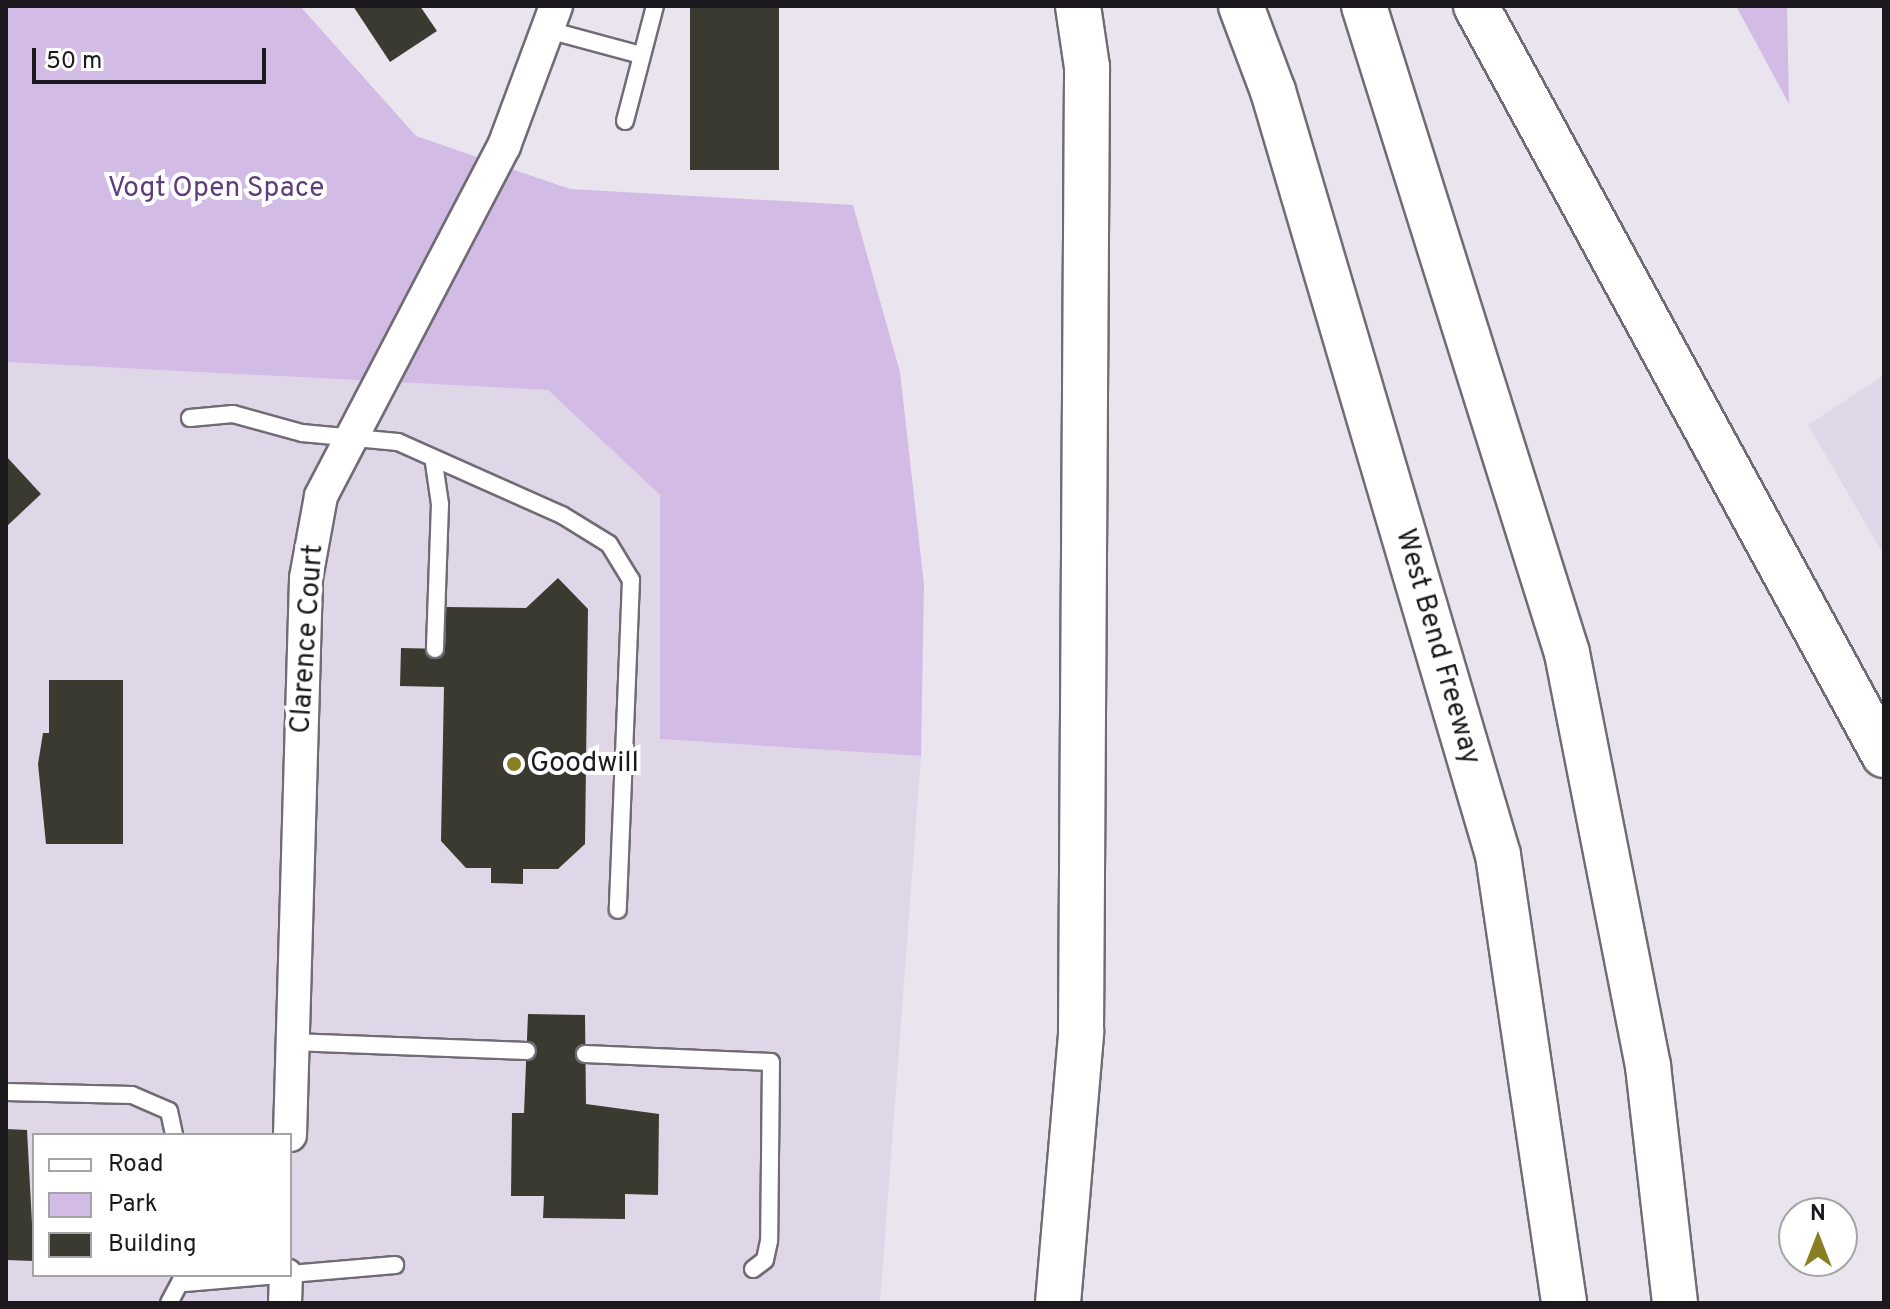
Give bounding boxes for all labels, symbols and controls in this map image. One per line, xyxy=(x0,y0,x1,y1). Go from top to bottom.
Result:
scale bar xyxy=(36,32,270,82)
text: 50 m xyxy=(46,47,102,77)
park label: Vogt Open Space xyxy=(108,172,324,206)
street label: West Bend Freeway xyxy=(1387,525,1487,769)
street label: Clarence Court xyxy=(285,543,331,735)
place label: Goodwill xyxy=(530,747,639,781)
marker: Goodwill xyxy=(505,755,523,773)
legend xyxy=(32,1133,292,1277)
text: Road xyxy=(108,1150,164,1180)
text: Park xyxy=(108,1190,158,1220)
north arrow xyxy=(1778,1197,1858,1277)
text: N xyxy=(1810,1201,1826,1228)
text: Building xyxy=(108,1230,197,1260)

